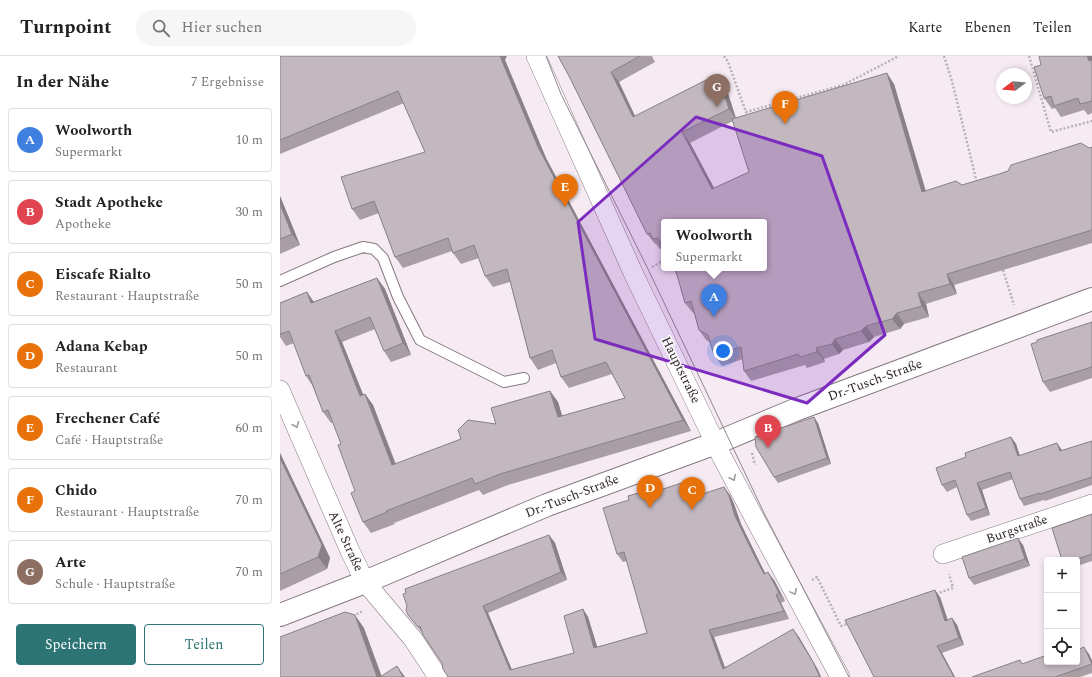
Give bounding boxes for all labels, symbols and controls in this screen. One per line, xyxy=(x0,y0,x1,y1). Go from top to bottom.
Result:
search box xyxy=(136,10,416,46)
text: Turnpoint xyxy=(20,13,112,42)
text: Hier suchen xyxy=(182,16,262,39)
icon: search xyxy=(150,17,172,39)
text: Karte xyxy=(908,17,942,38)
text: Ebenen xyxy=(964,17,1011,38)
text: Teilen xyxy=(1033,17,1072,38)
north arrow xyxy=(996,68,1032,104)
text: In der Nähe xyxy=(16,69,109,95)
text: 7 Ergebnisse xyxy=(191,72,264,92)
pin: G xyxy=(704,74,730,107)
pin: F xyxy=(772,91,798,124)
text: Woolworth xyxy=(55,119,132,142)
text: A xyxy=(25,130,35,150)
text: 10 m xyxy=(236,130,263,150)
text: Supermarkt xyxy=(55,142,122,162)
pin: E xyxy=(552,174,578,207)
text: Stadt Apotheke xyxy=(55,191,163,214)
text: B xyxy=(25,202,35,222)
text: 30 m xyxy=(236,202,263,222)
text: Apotheke xyxy=(55,214,111,234)
popup xyxy=(661,219,767,271)
text: Woolworth xyxy=(675,224,753,247)
text: Supermarkt xyxy=(675,247,743,267)
text: Eiscafe Rialto xyxy=(55,263,151,286)
text: C xyxy=(25,274,35,294)
text: 50 m xyxy=(236,274,263,294)
pin: A xyxy=(701,284,727,317)
text: Restaurant · Hauptstraße xyxy=(55,286,199,306)
street label: Hauptstraße xyxy=(656,333,706,407)
text: Adana Kebap xyxy=(55,335,147,358)
your location xyxy=(713,341,733,361)
text: D xyxy=(25,346,35,366)
text: 50 m xyxy=(236,346,263,366)
street label: Dr.-Tusch-Straße xyxy=(825,354,925,406)
text: Restaurant xyxy=(55,358,117,378)
text: Frechener Café xyxy=(55,407,160,430)
pin: B xyxy=(755,415,781,448)
text: E xyxy=(26,418,34,438)
text: 60 m xyxy=(236,418,263,438)
one-way arrow xyxy=(291,422,299,429)
text: Café · Hauptstraße xyxy=(55,430,163,450)
street label: Dr.-Tusch-Straße xyxy=(522,469,622,523)
one-way arrow xyxy=(728,473,736,481)
pin: D xyxy=(637,475,663,508)
pin: C xyxy=(679,477,705,510)
text: Chido xyxy=(55,479,97,502)
text: F xyxy=(26,490,34,510)
text: 70 m xyxy=(236,490,263,510)
text: Restaurant · Hauptstraße xyxy=(55,502,199,522)
street label: Alte Straße xyxy=(323,507,369,575)
street label: Burgstraße xyxy=(983,509,1051,549)
text: Arte xyxy=(55,551,86,574)
map controls xyxy=(1044,557,1080,665)
button: + xyxy=(1044,557,1080,593)
text: G xyxy=(25,562,35,582)
text: 70 m xyxy=(236,562,263,582)
text: Schule · Hauptstraße xyxy=(55,574,175,594)
one-way arrow xyxy=(789,588,797,596)
button: − xyxy=(1044,593,1080,629)
button: Speichern xyxy=(16,624,136,665)
button: Teilen xyxy=(144,624,264,665)
button: locate xyxy=(1044,629,1080,665)

